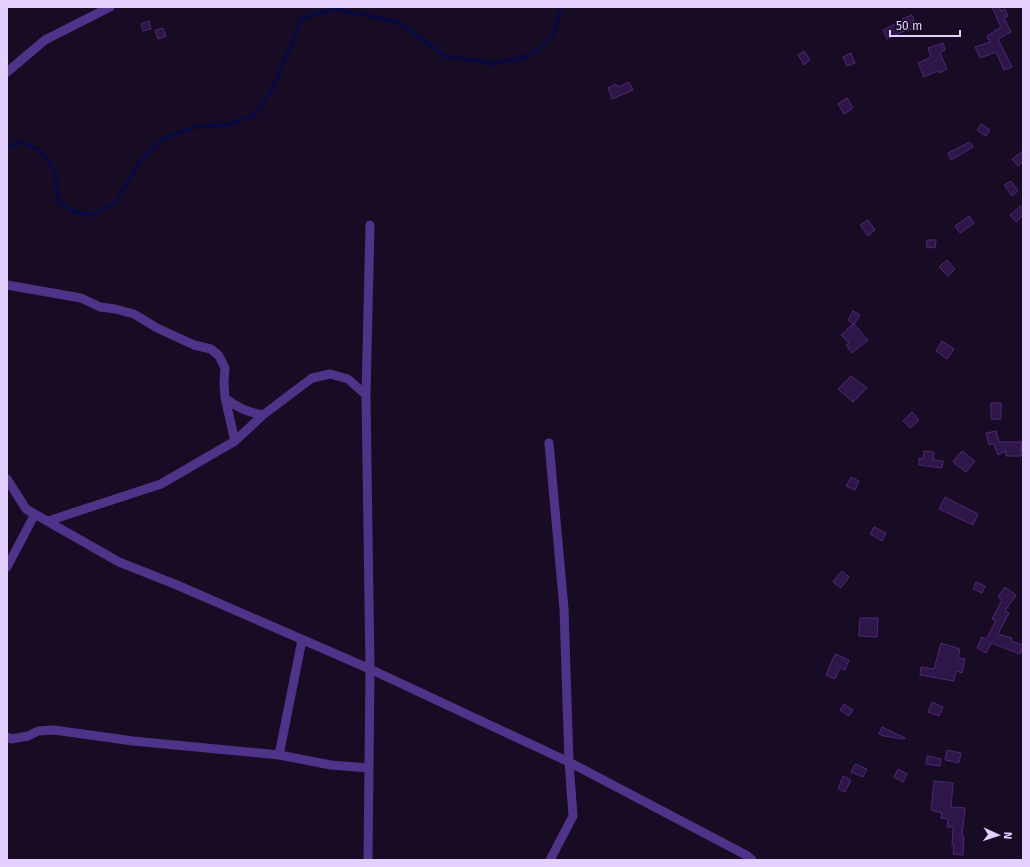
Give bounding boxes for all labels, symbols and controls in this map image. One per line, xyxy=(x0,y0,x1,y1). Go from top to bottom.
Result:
scale bar xyxy=(890,12,960,38)
text: 50 m xyxy=(896,19,922,33)
north arrow xyxy=(978,815,1018,855)
text: N xyxy=(1001,832,1014,839)

